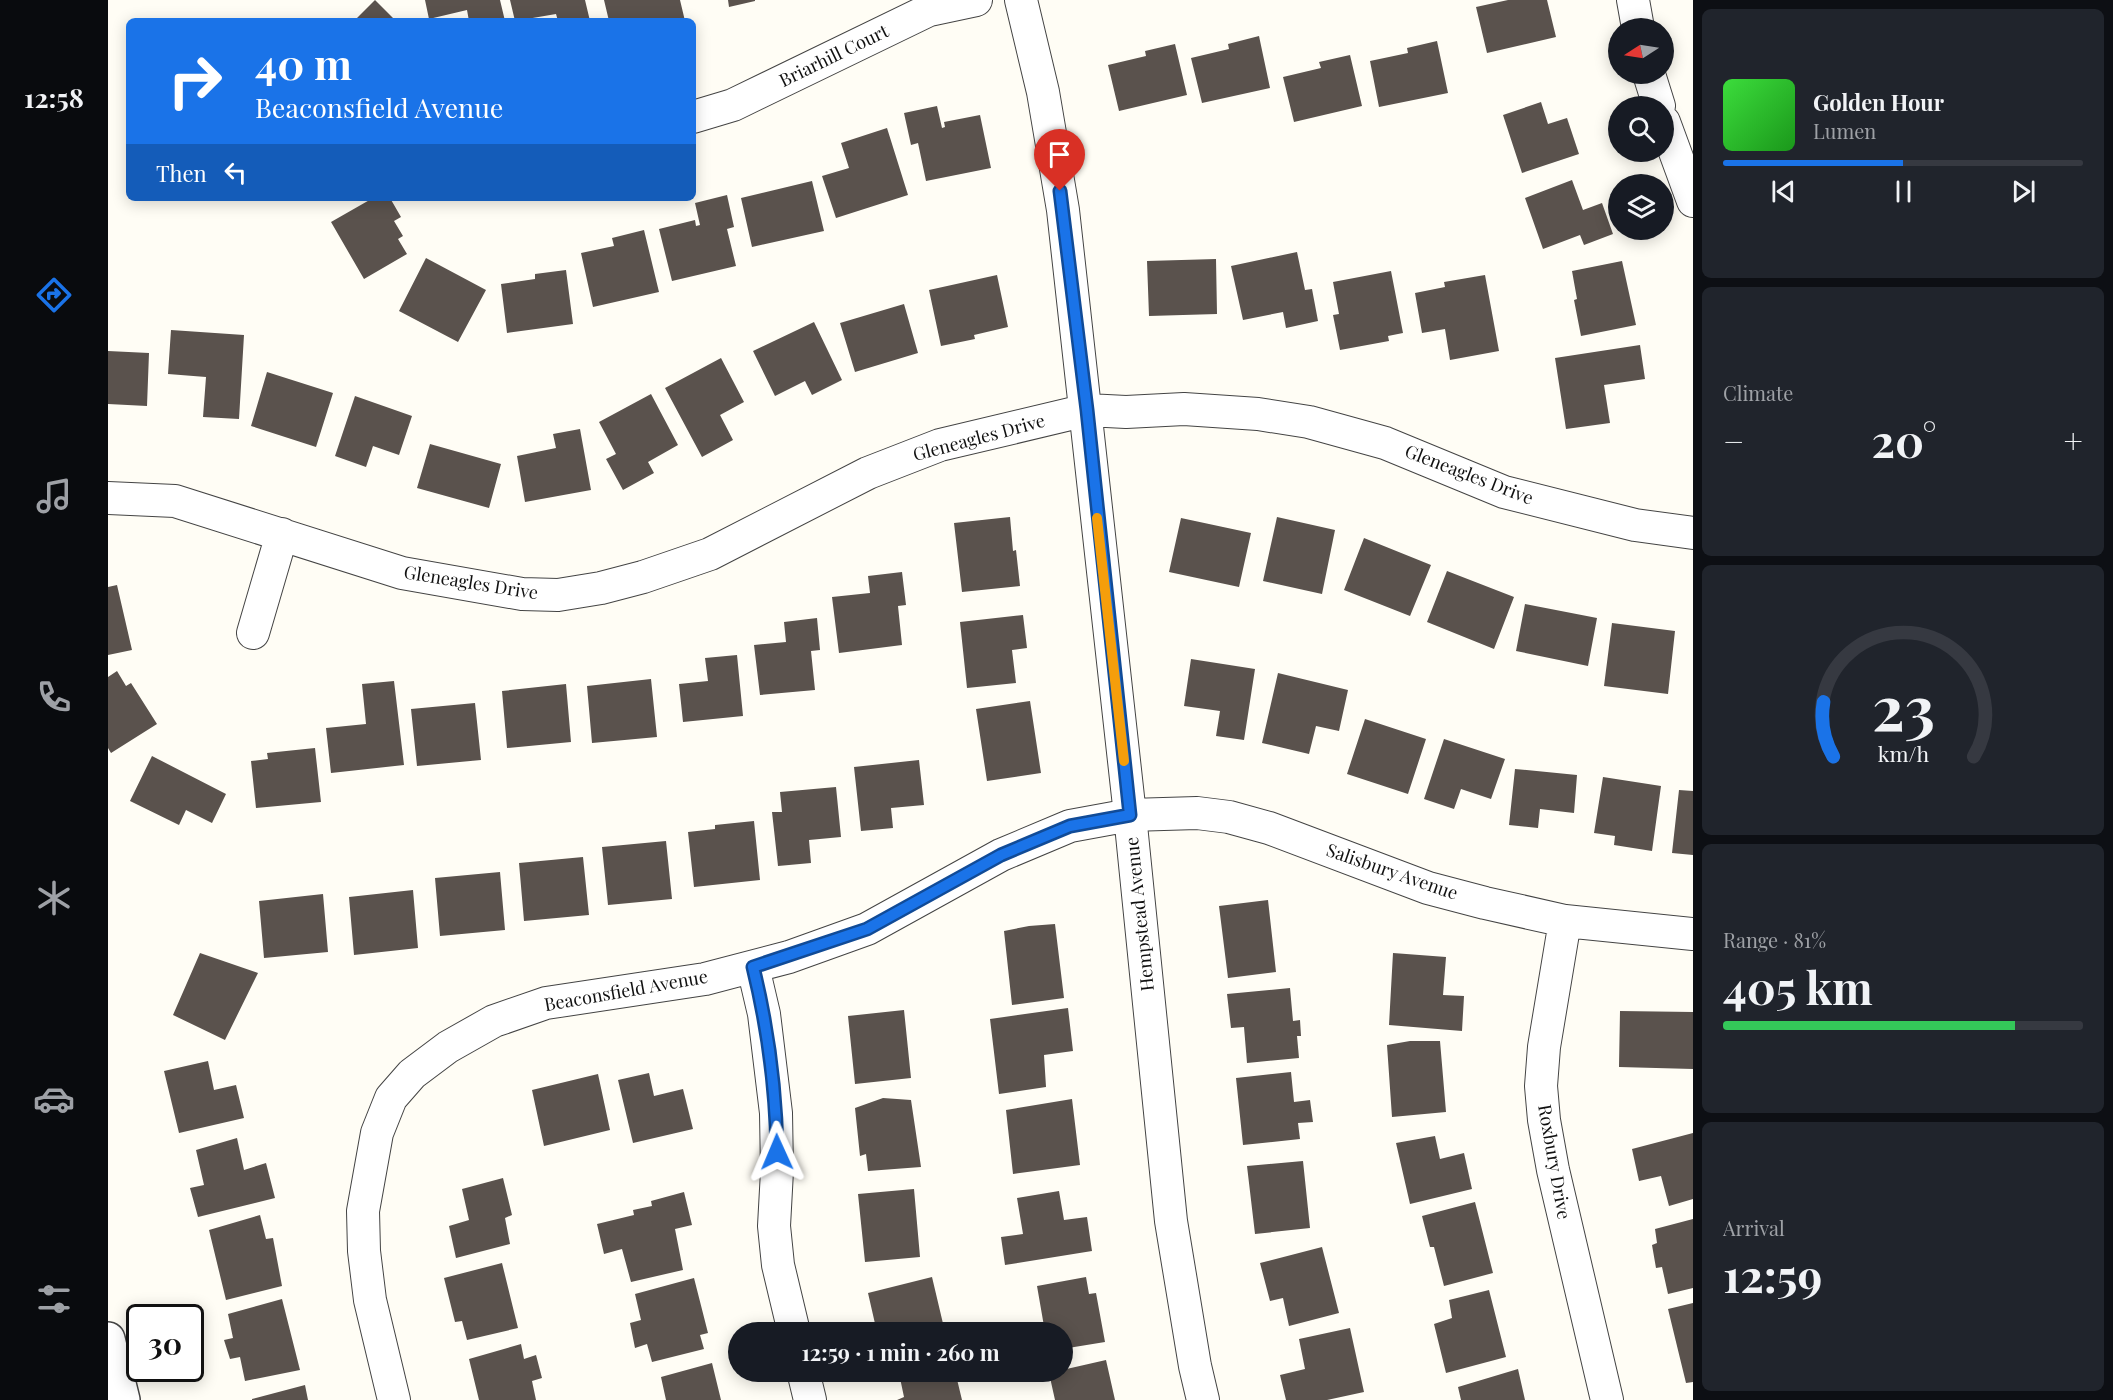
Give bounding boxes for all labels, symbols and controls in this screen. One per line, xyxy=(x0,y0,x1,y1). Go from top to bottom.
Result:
street label: Briarhill Court xyxy=(775,18,893,92)
north arrow xyxy=(1608,18,1674,84)
map controls xyxy=(1608,18,1674,240)
text: 40 m xyxy=(255,35,352,91)
icon: right xyxy=(156,42,234,120)
text: 12:58 xyxy=(24,79,84,115)
text: Golden Hour xyxy=(1813,87,1944,117)
text: Beaconsfield Avenue xyxy=(255,89,504,125)
button: search xyxy=(1608,96,1674,162)
text: Lumen xyxy=(1813,117,1876,144)
pin xyxy=(1034,129,1085,191)
icon: arrive xyxy=(1043,138,1076,171)
icon: left xyxy=(219,156,252,189)
text: Then xyxy=(156,158,207,188)
button: layers xyxy=(1608,174,1674,240)
icon: previous xyxy=(1767,175,1800,208)
icon: pause xyxy=(1887,175,1920,208)
icon: next xyxy=(2007,175,2040,208)
icon: directions xyxy=(33,274,75,316)
text: Climate xyxy=(1723,379,1793,406)
street label: Gleneagles Drive xyxy=(910,408,1047,466)
text: 20° xyxy=(1872,409,1936,469)
text: − xyxy=(1723,418,1744,462)
text: + xyxy=(2064,418,2083,462)
street label: Gleneagles Drive xyxy=(1402,439,1537,510)
icon: music xyxy=(33,475,75,517)
street label: Gleneagles Drive xyxy=(402,560,540,604)
text: 23 xyxy=(1871,663,1935,747)
icon: phone xyxy=(33,676,75,718)
text: km/h xyxy=(1877,739,1929,767)
street label: Hempstead Avenue xyxy=(1119,836,1159,992)
street label: Salisbury Avenue xyxy=(1323,837,1461,905)
icon: climate xyxy=(33,877,75,919)
text: Range · 81% xyxy=(1723,926,1826,953)
text: 405 km xyxy=(1723,956,1873,1016)
street label: Beaconsfield Avenue xyxy=(542,964,709,1016)
icon: car xyxy=(33,1078,75,1120)
street label: Roxbury Drive xyxy=(1533,1102,1577,1221)
position arrow xyxy=(745,1120,809,1184)
text: Arrival xyxy=(1723,1214,1785,1241)
text: 12:59 xyxy=(1723,1244,1822,1304)
icon: filters xyxy=(33,1278,75,1320)
speed limit sign: 30 xyxy=(126,1304,204,1382)
text: 12:59 · 1 min · 260 m xyxy=(801,1337,1000,1367)

